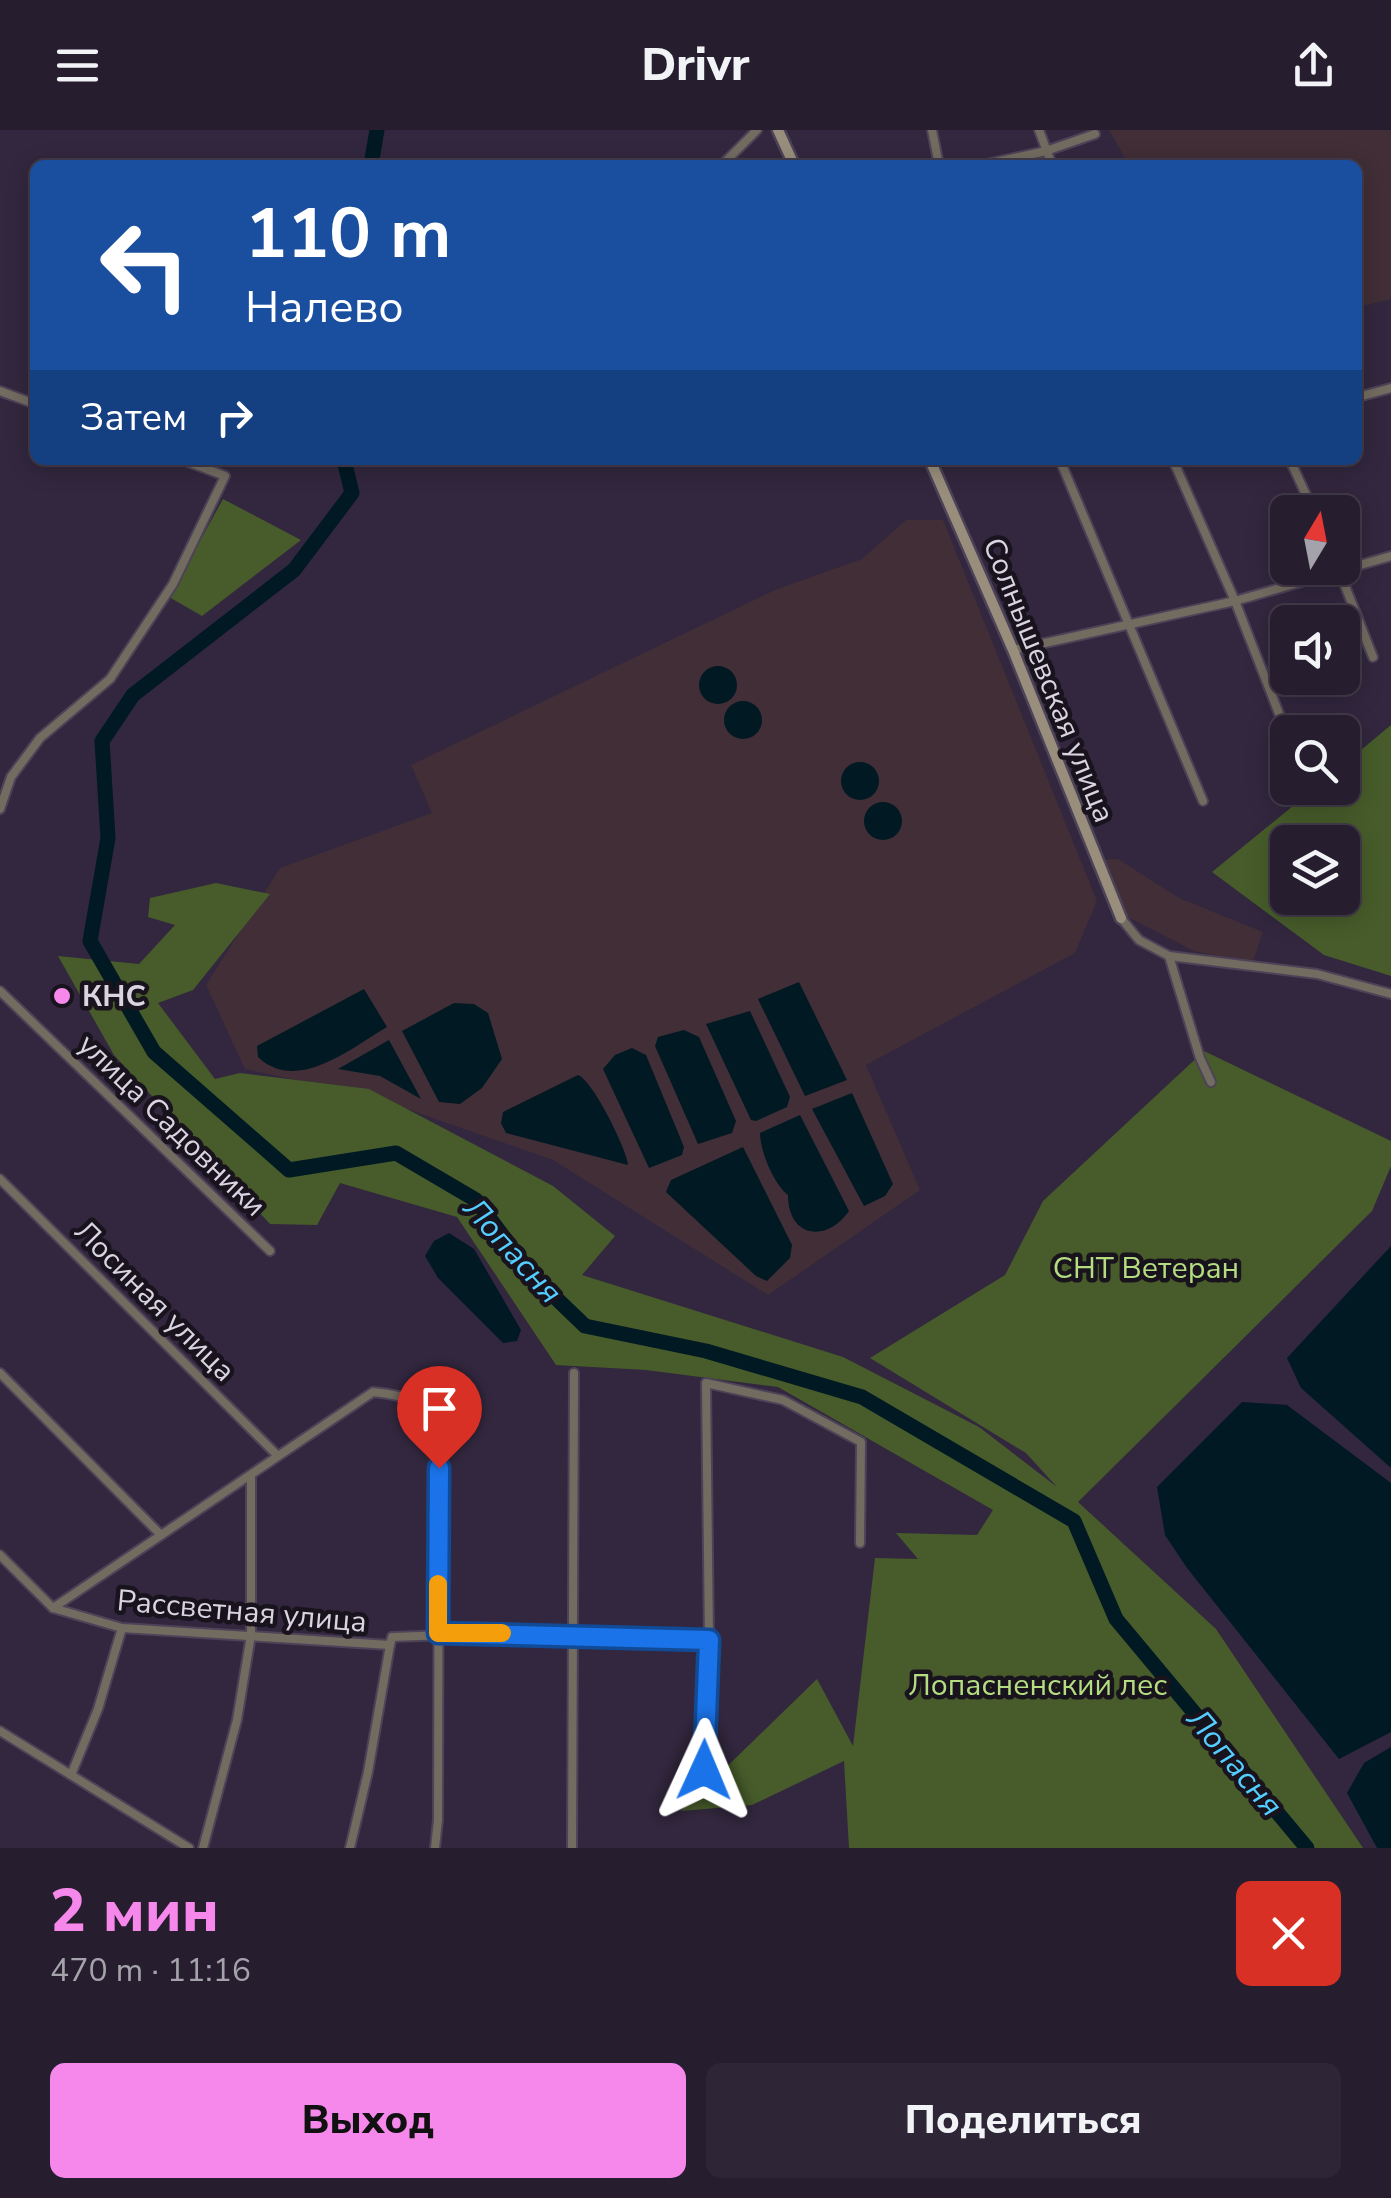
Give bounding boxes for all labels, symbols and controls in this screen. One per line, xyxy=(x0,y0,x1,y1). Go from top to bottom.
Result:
text: Drivr xyxy=(641,35,750,96)
icon: menu xyxy=(50,38,105,93)
icon: share xyxy=(1286,38,1341,93)
text: 110 m xyxy=(245,186,451,282)
icon: left xyxy=(80,200,210,330)
text: Налево xyxy=(245,277,404,338)
icon: right xyxy=(207,390,262,445)
text: Затем xyxy=(80,392,187,443)
north arrow xyxy=(1270,495,1360,585)
map controls xyxy=(1270,495,1360,915)
street label: Солнышевская улица xyxy=(973,532,1124,829)
button: sound xyxy=(1270,605,1360,695)
button: search xyxy=(1270,715,1360,805)
button: layers xyxy=(1270,825,1360,915)
place label: КНС xyxy=(82,976,146,1017)
marker: КНС xyxy=(51,985,73,1007)
street label: улица Садовники xyxy=(69,1025,275,1226)
water label: Лопасня xyxy=(453,1187,572,1313)
street label: Лосиная улица xyxy=(65,1212,244,1391)
park label: СНТ Ветеран xyxy=(1053,1248,1239,1289)
pin xyxy=(397,1366,482,1469)
icon: arrive xyxy=(412,1381,467,1436)
street label: Рассветная улица xyxy=(115,1580,369,1643)
park label: Лопасненский лес xyxy=(909,1665,1167,1706)
water label: Лопасня xyxy=(1176,1698,1293,1826)
position arrow xyxy=(652,1718,756,1822)
text: 2 мин xyxy=(50,1870,219,1952)
button: close xyxy=(1236,1881,1341,1986)
text: 470 m · 11:16 xyxy=(50,1949,251,1992)
button: Выход xyxy=(50,2063,686,2178)
button: Поделиться xyxy=(706,2063,1341,2178)

